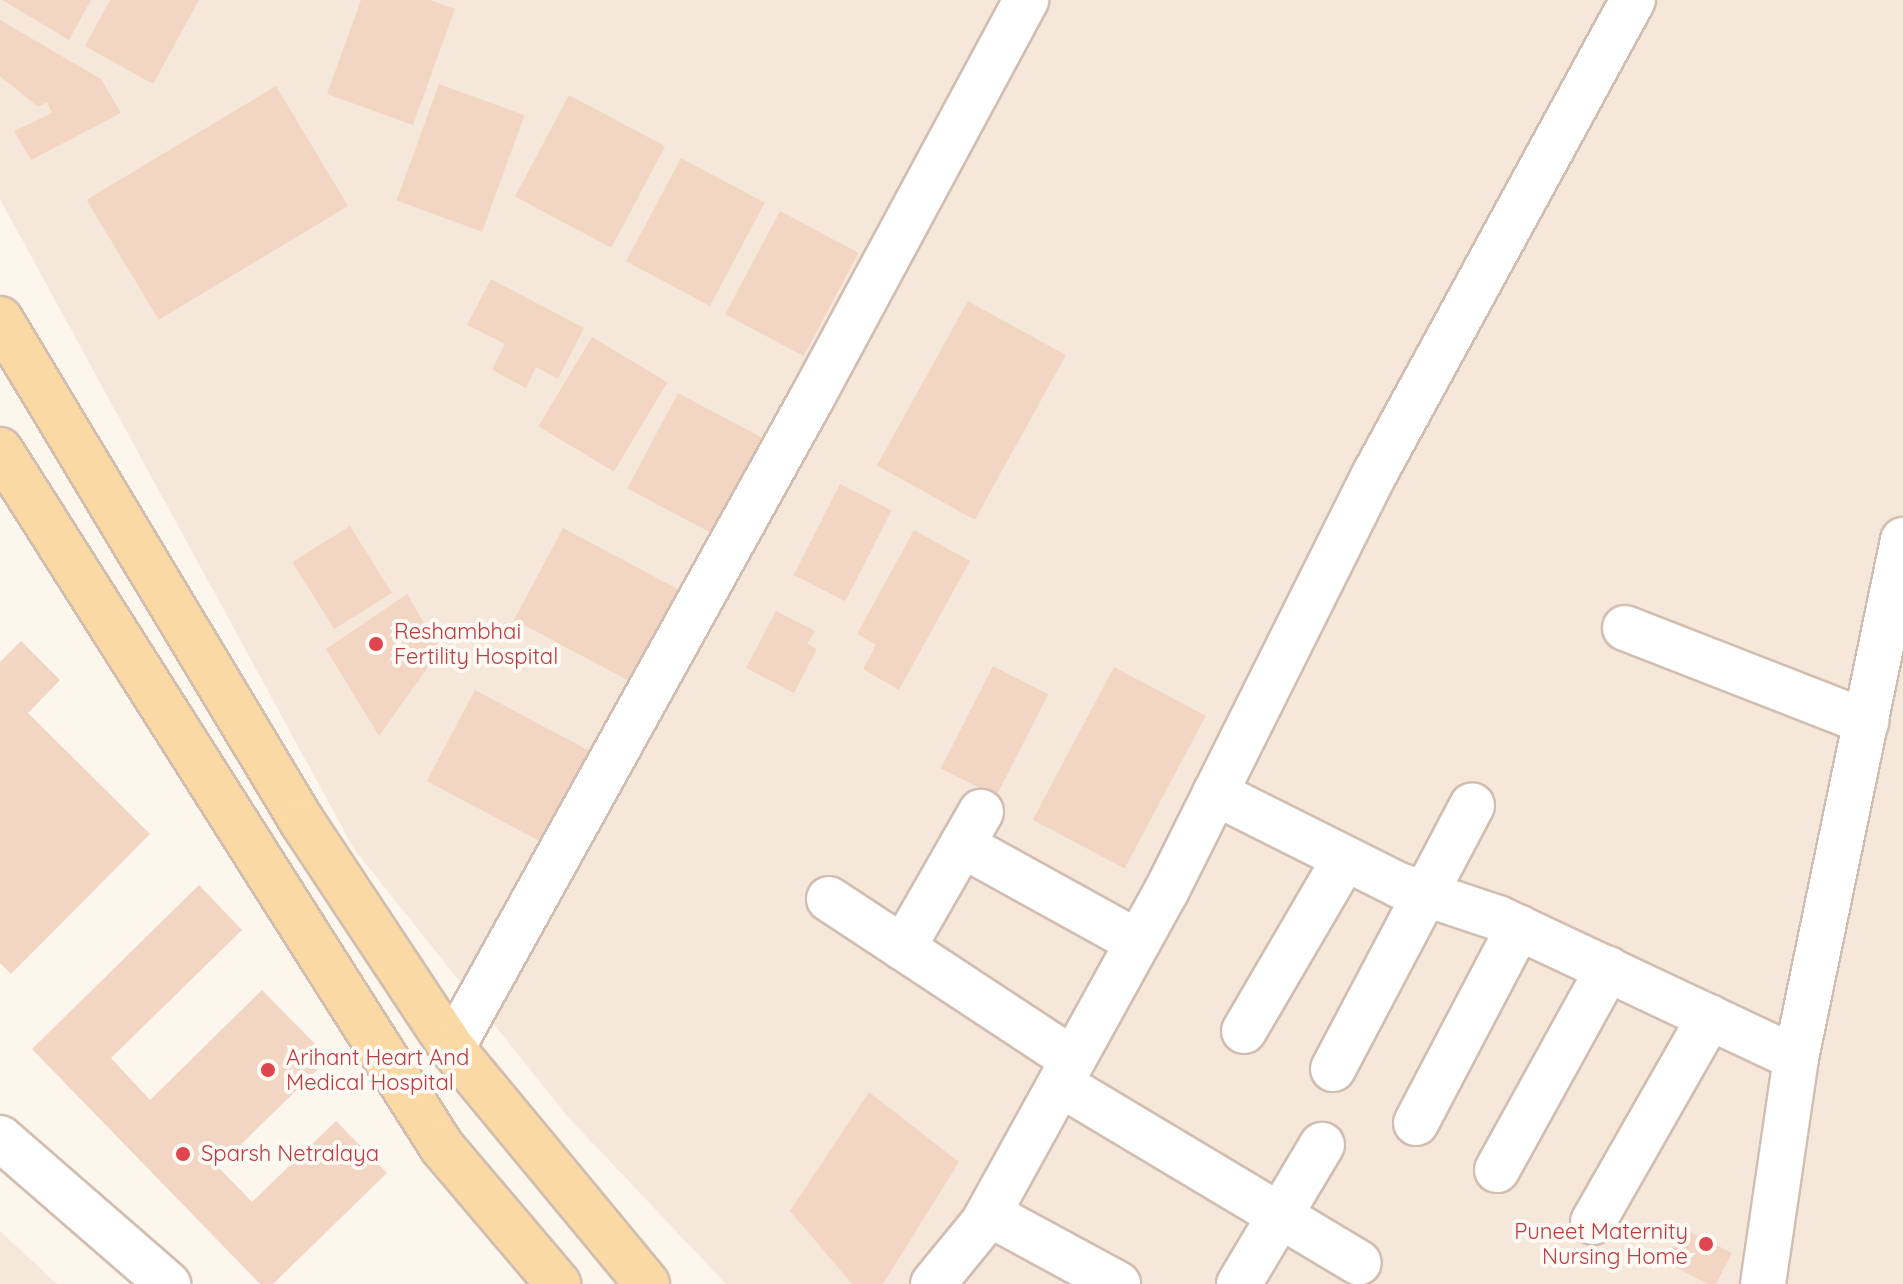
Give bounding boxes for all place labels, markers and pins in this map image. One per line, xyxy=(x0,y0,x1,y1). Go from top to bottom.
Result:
place label: Reshambhai Fertility Hospital xyxy=(394,618,558,670)
marker: Reshambhai Fertility Hospital xyxy=(365,633,387,655)
place label: Arihant Heart And Medical Hospital xyxy=(286,1044,469,1096)
marker: Arihant Heart And Medical Hospital xyxy=(257,1059,279,1081)
place label: Sparsh Netralaya xyxy=(201,1141,379,1167)
marker: Sparsh Netralaya xyxy=(172,1143,194,1165)
place label: Puneet Maternity Nursing Home xyxy=(1514,1218,1688,1270)
marker: Puneet Maternity Nursing Home xyxy=(1695,1233,1717,1255)

